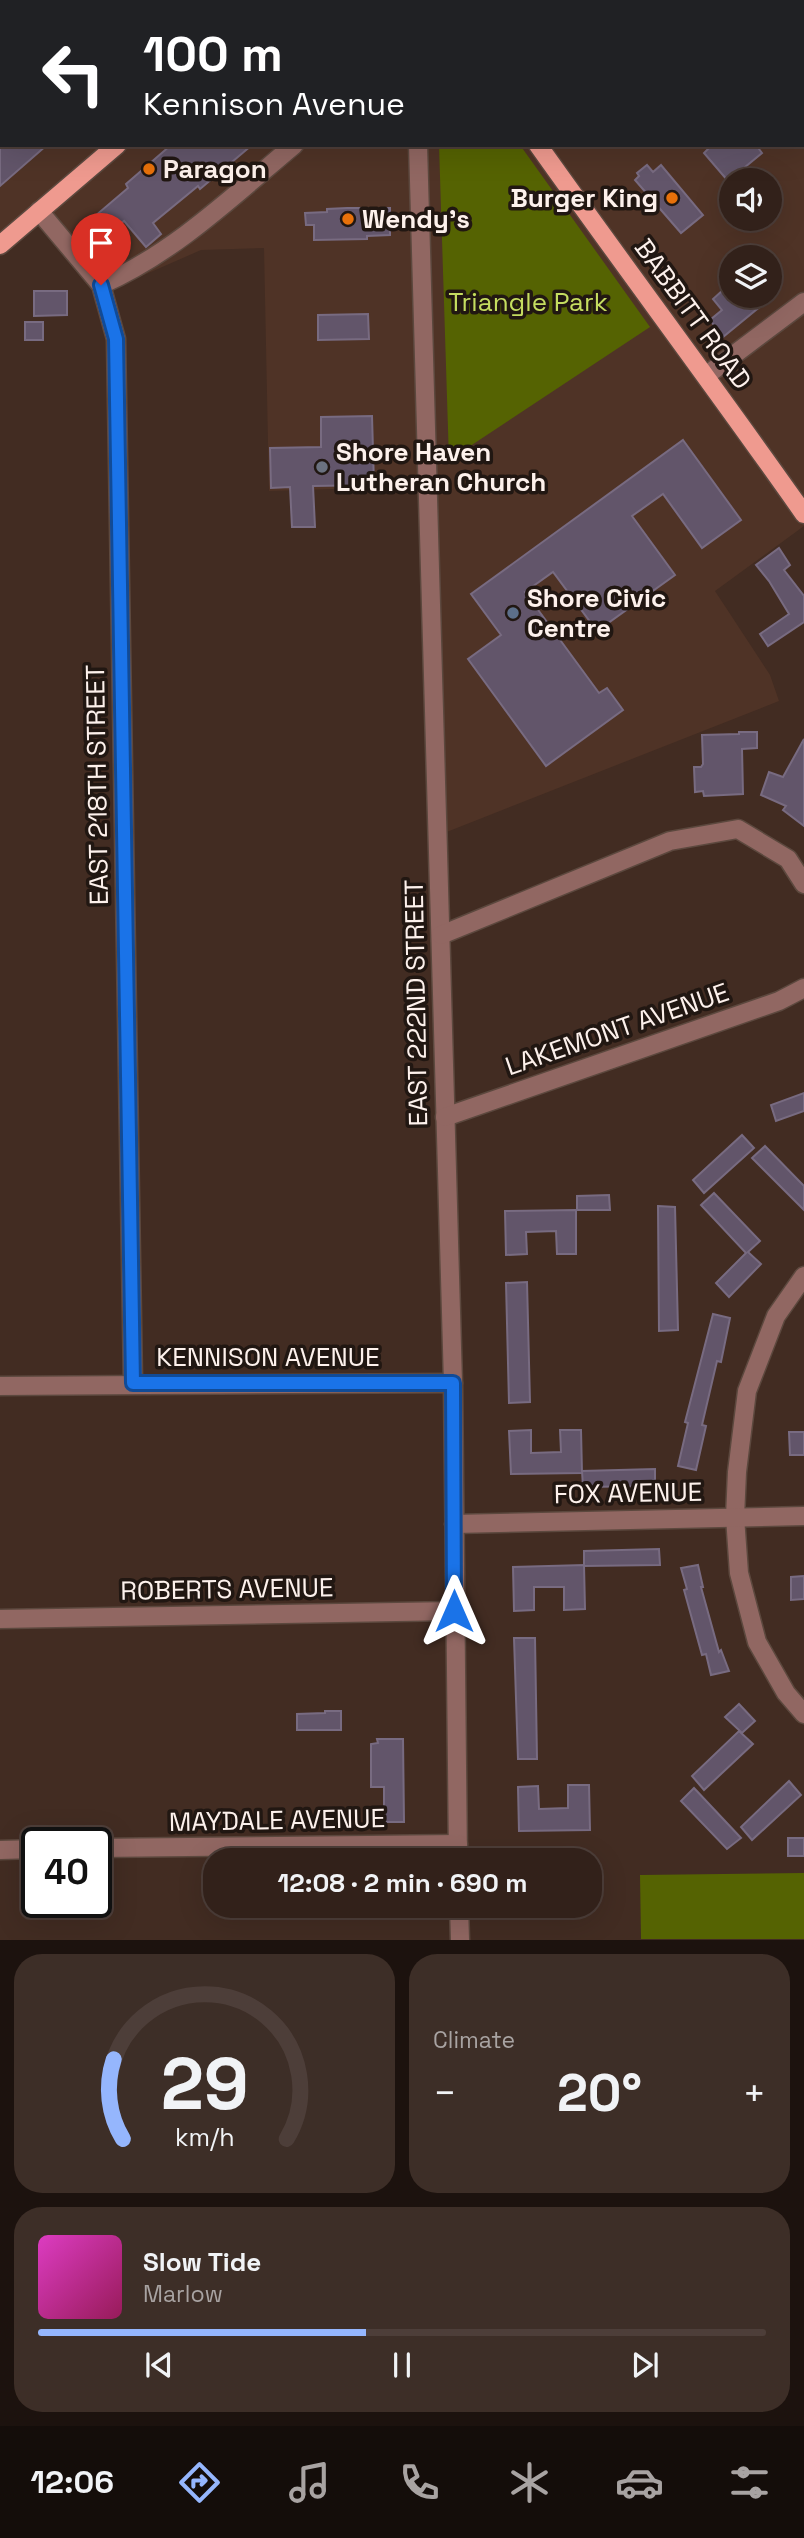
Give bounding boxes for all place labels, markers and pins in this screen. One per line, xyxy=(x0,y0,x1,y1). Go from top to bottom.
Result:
place label: Paragon xyxy=(163,152,267,186)
marker: Paragon xyxy=(141,161,157,177)
place label: Burger King xyxy=(511,181,658,215)
marker: Burger King xyxy=(664,190,680,206)
place label: Wendy's xyxy=(362,202,470,236)
marker: Wendy's xyxy=(340,211,356,227)
pin xyxy=(71,213,131,285)
place label: Shore Haven Lutheran Church xyxy=(336,435,546,499)
marker: Shore Haven Lutheran Church xyxy=(314,459,330,475)
place label: Shore Civic Centre xyxy=(527,581,666,645)
marker: Shore Civic Centre xyxy=(505,605,521,621)

